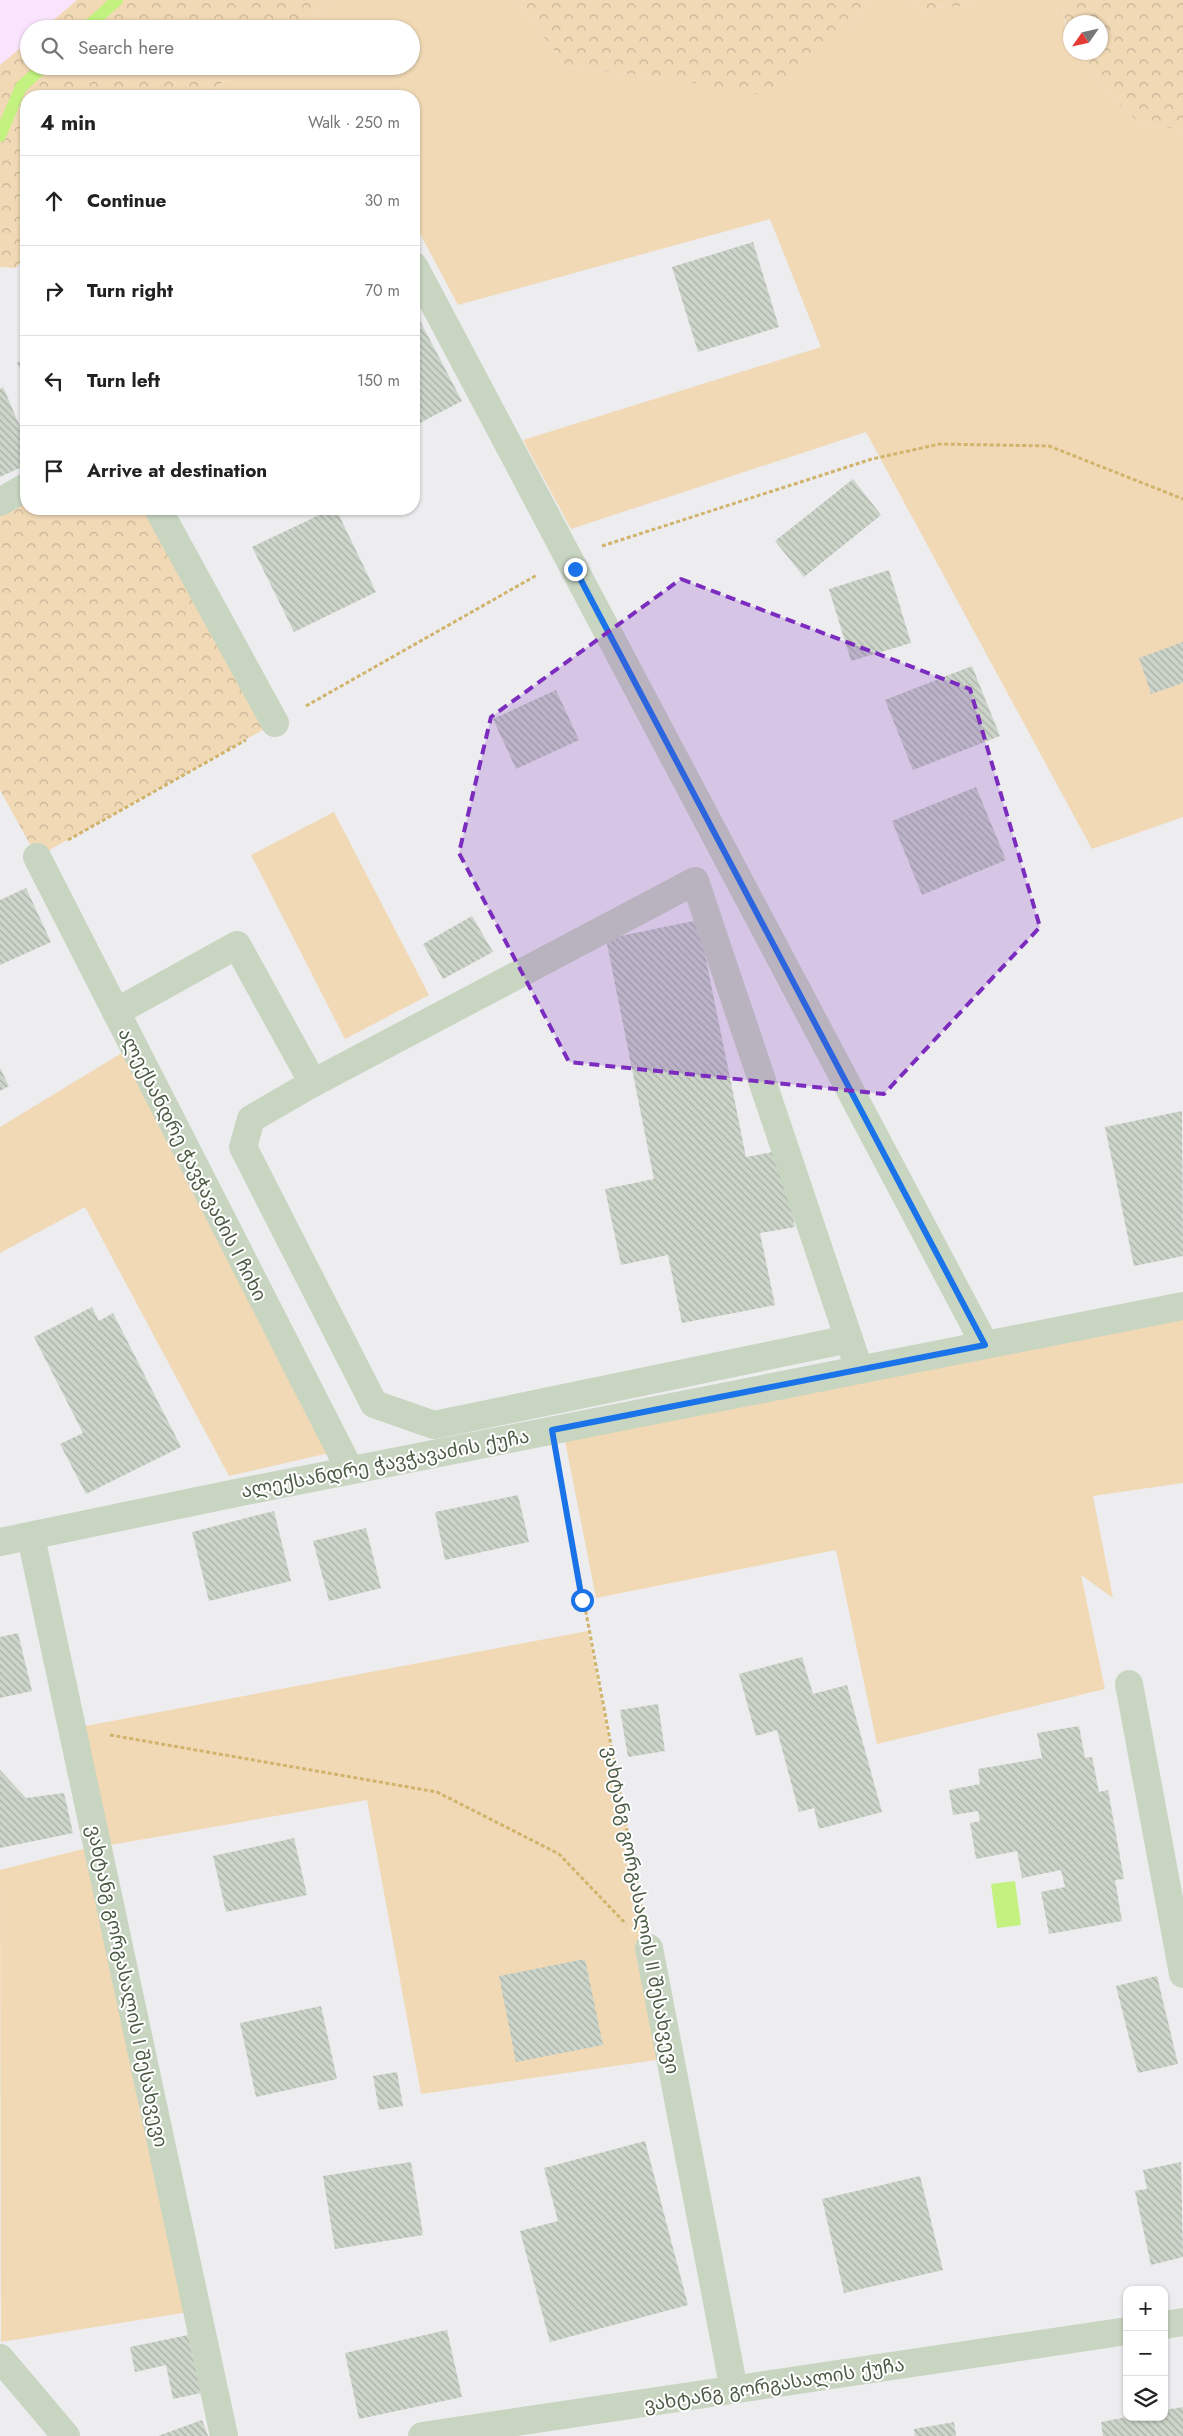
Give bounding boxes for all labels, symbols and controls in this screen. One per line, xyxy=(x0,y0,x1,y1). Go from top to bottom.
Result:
north arrow xyxy=(1063,15,1108,60)
search box xyxy=(20,20,420,75)
icon: search xyxy=(38,34,66,62)
text: Search here xyxy=(78,34,174,61)
text: 4 min xyxy=(40,108,96,138)
text: Walk · 250 m xyxy=(308,111,400,134)
icon: ahead xyxy=(40,187,68,215)
text: Continue xyxy=(87,187,166,214)
text: 30 m xyxy=(364,189,400,212)
icon: right xyxy=(40,277,68,305)
text: Turn right xyxy=(87,277,173,304)
text: 70 m xyxy=(365,279,400,302)
icon: left xyxy=(40,367,68,395)
text: Turn left xyxy=(87,367,160,394)
text: 150 m xyxy=(357,369,400,392)
icon: arrive xyxy=(40,457,68,485)
text: Arrive at destination xyxy=(87,457,267,484)
route end xyxy=(564,558,587,581)
street label: ალექსანდრე ჭავჭავაძის I ჩიხი xyxy=(112,1023,274,1306)
street label: ალექსანდრე ჭავჭავაძის ქუჩა xyxy=(239,1422,532,1505)
route start xyxy=(571,1589,594,1612)
street label: ვახტანგ გორგასალის II შესახვევი xyxy=(596,1744,687,2076)
street label: ვახტანგ გორგასალის I შესახვევი xyxy=(80,1823,175,2150)
map controls xyxy=(1123,2286,1168,2421)
button: + xyxy=(1123,2286,1168,2331)
button: − xyxy=(1123,2331,1168,2376)
street label: ვახტანგ გორგასალის ქუჩა xyxy=(642,2351,906,2418)
button: layers xyxy=(1123,2376,1168,2421)

